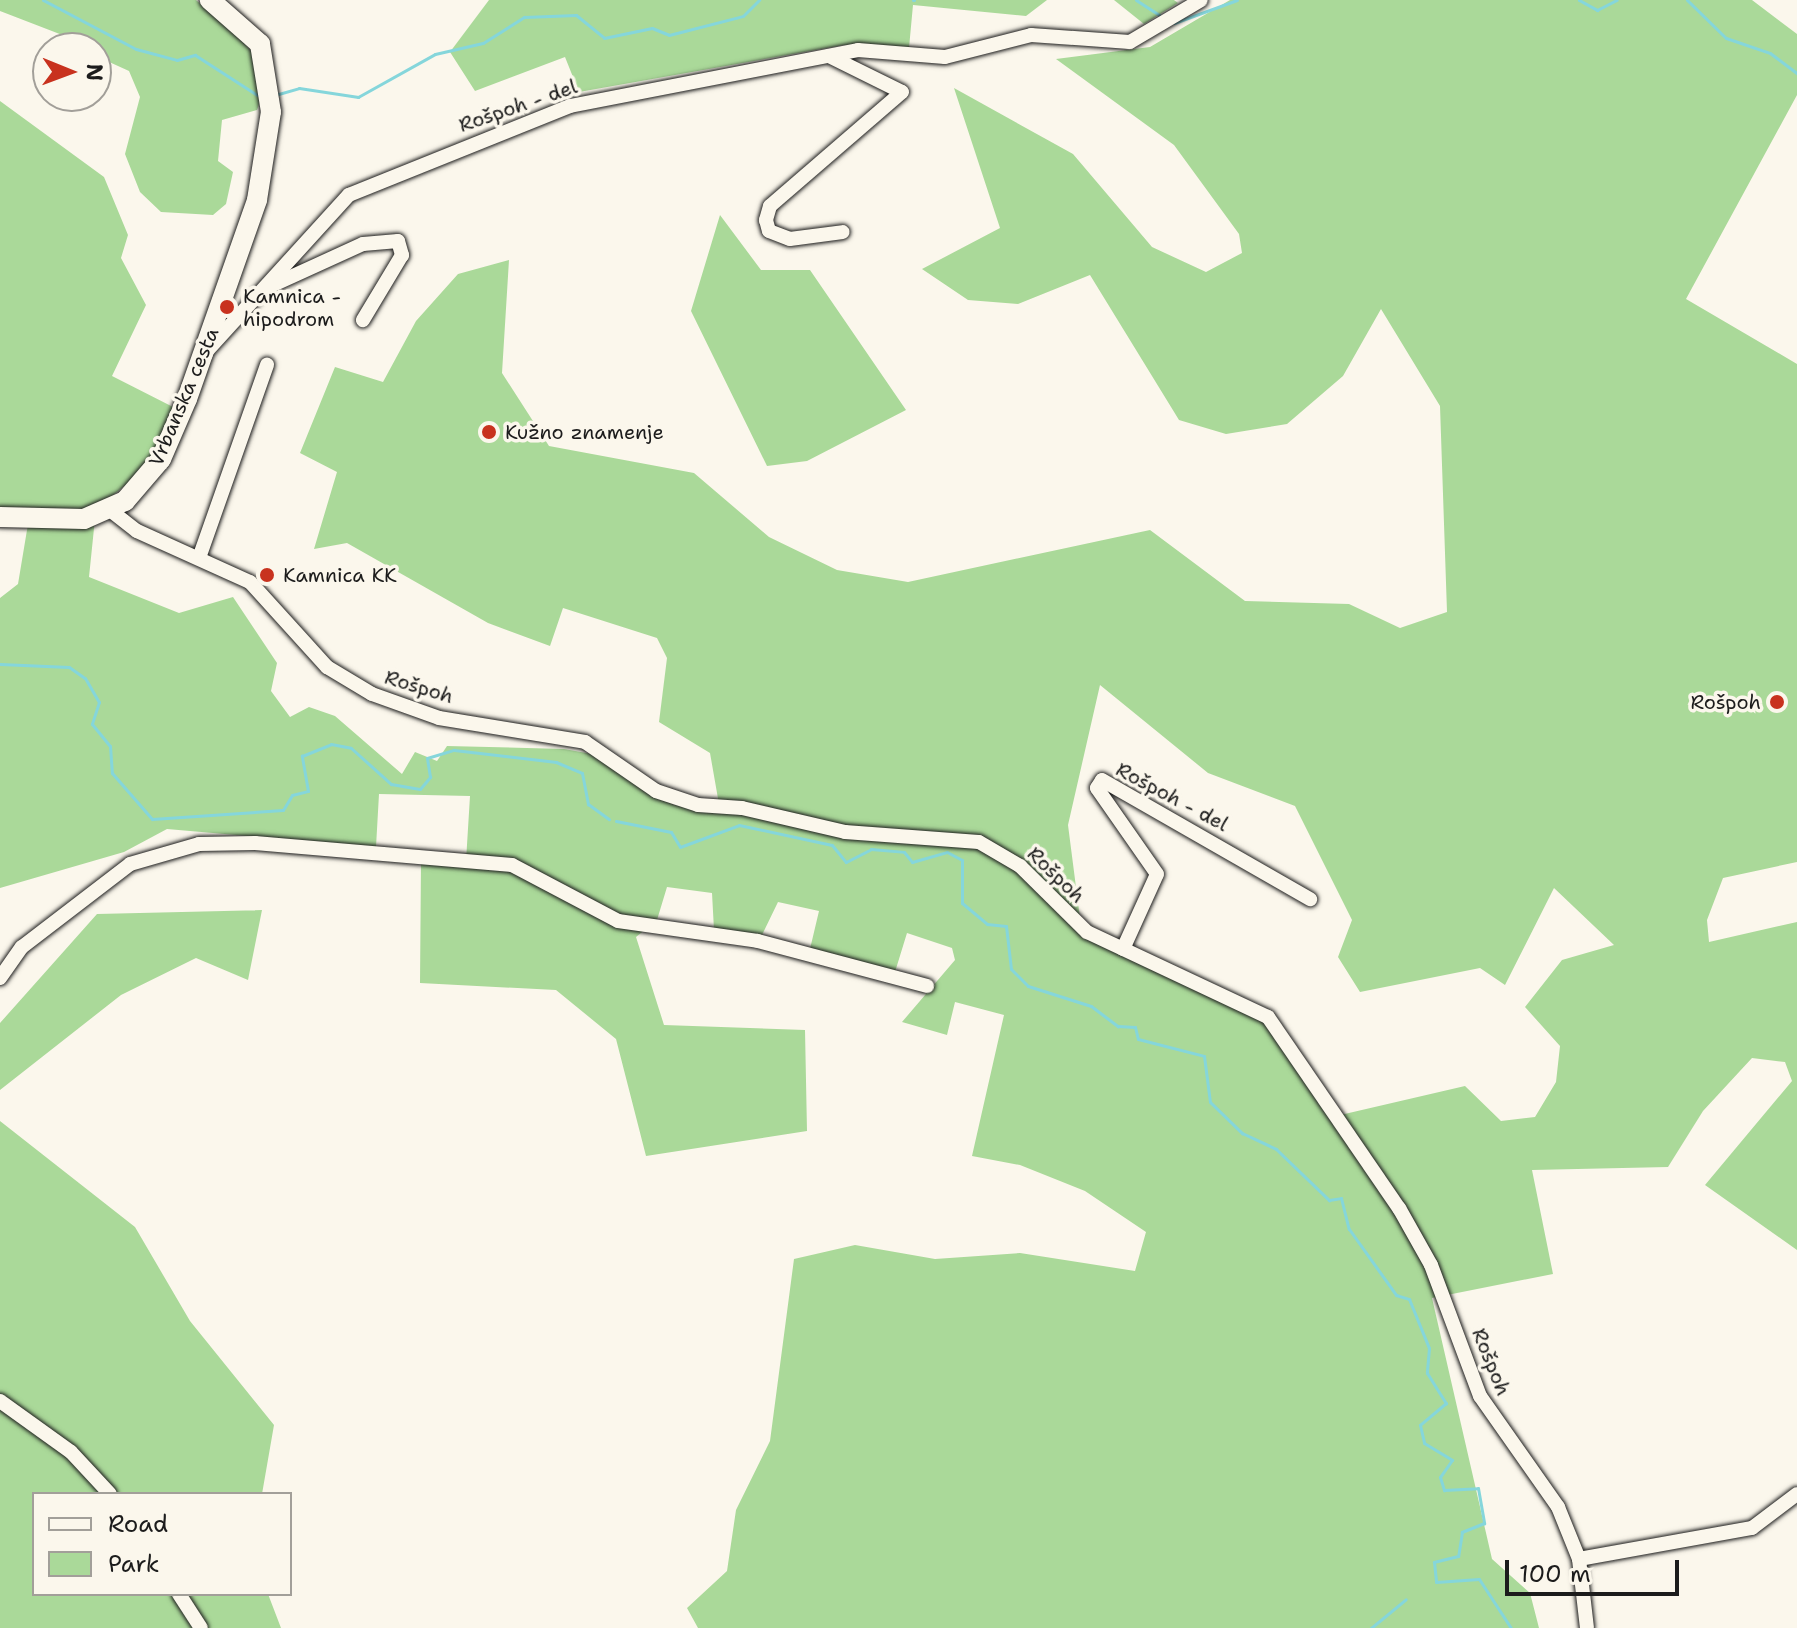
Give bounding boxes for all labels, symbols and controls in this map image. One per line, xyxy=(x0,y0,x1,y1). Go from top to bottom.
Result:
north arrow xyxy=(32,32,112,112)
text: N xyxy=(80,63,109,81)
street label: Rošpoh - del xyxy=(456,75,580,137)
place label: Kamnica - hipodrom xyxy=(243,284,341,331)
marker: Kamnica - hipodrom xyxy=(218,298,236,316)
street label: Vrbanska cesta xyxy=(144,324,224,470)
place label: Kužno znamenje xyxy=(505,420,664,444)
marker: Kužno znamenje xyxy=(480,423,498,441)
place label: Kamnica KK xyxy=(283,563,397,587)
marker: Kamnica KK xyxy=(258,566,276,584)
street label: Rošpoh xyxy=(382,665,456,709)
place label: Rošpoh xyxy=(1691,690,1761,714)
marker: Rošpoh xyxy=(1768,693,1786,711)
street label: Rošpoh - del xyxy=(1112,757,1232,837)
street label: Rošpoh xyxy=(1022,842,1090,908)
street label: Rošpoh xyxy=(1467,1325,1515,1399)
legend xyxy=(32,1492,292,1596)
text: Road xyxy=(108,1508,168,1540)
scale bar xyxy=(1509,1544,1683,1594)
text: Park xyxy=(108,1548,160,1580)
text: 100 m xyxy=(1519,1558,1591,1590)

